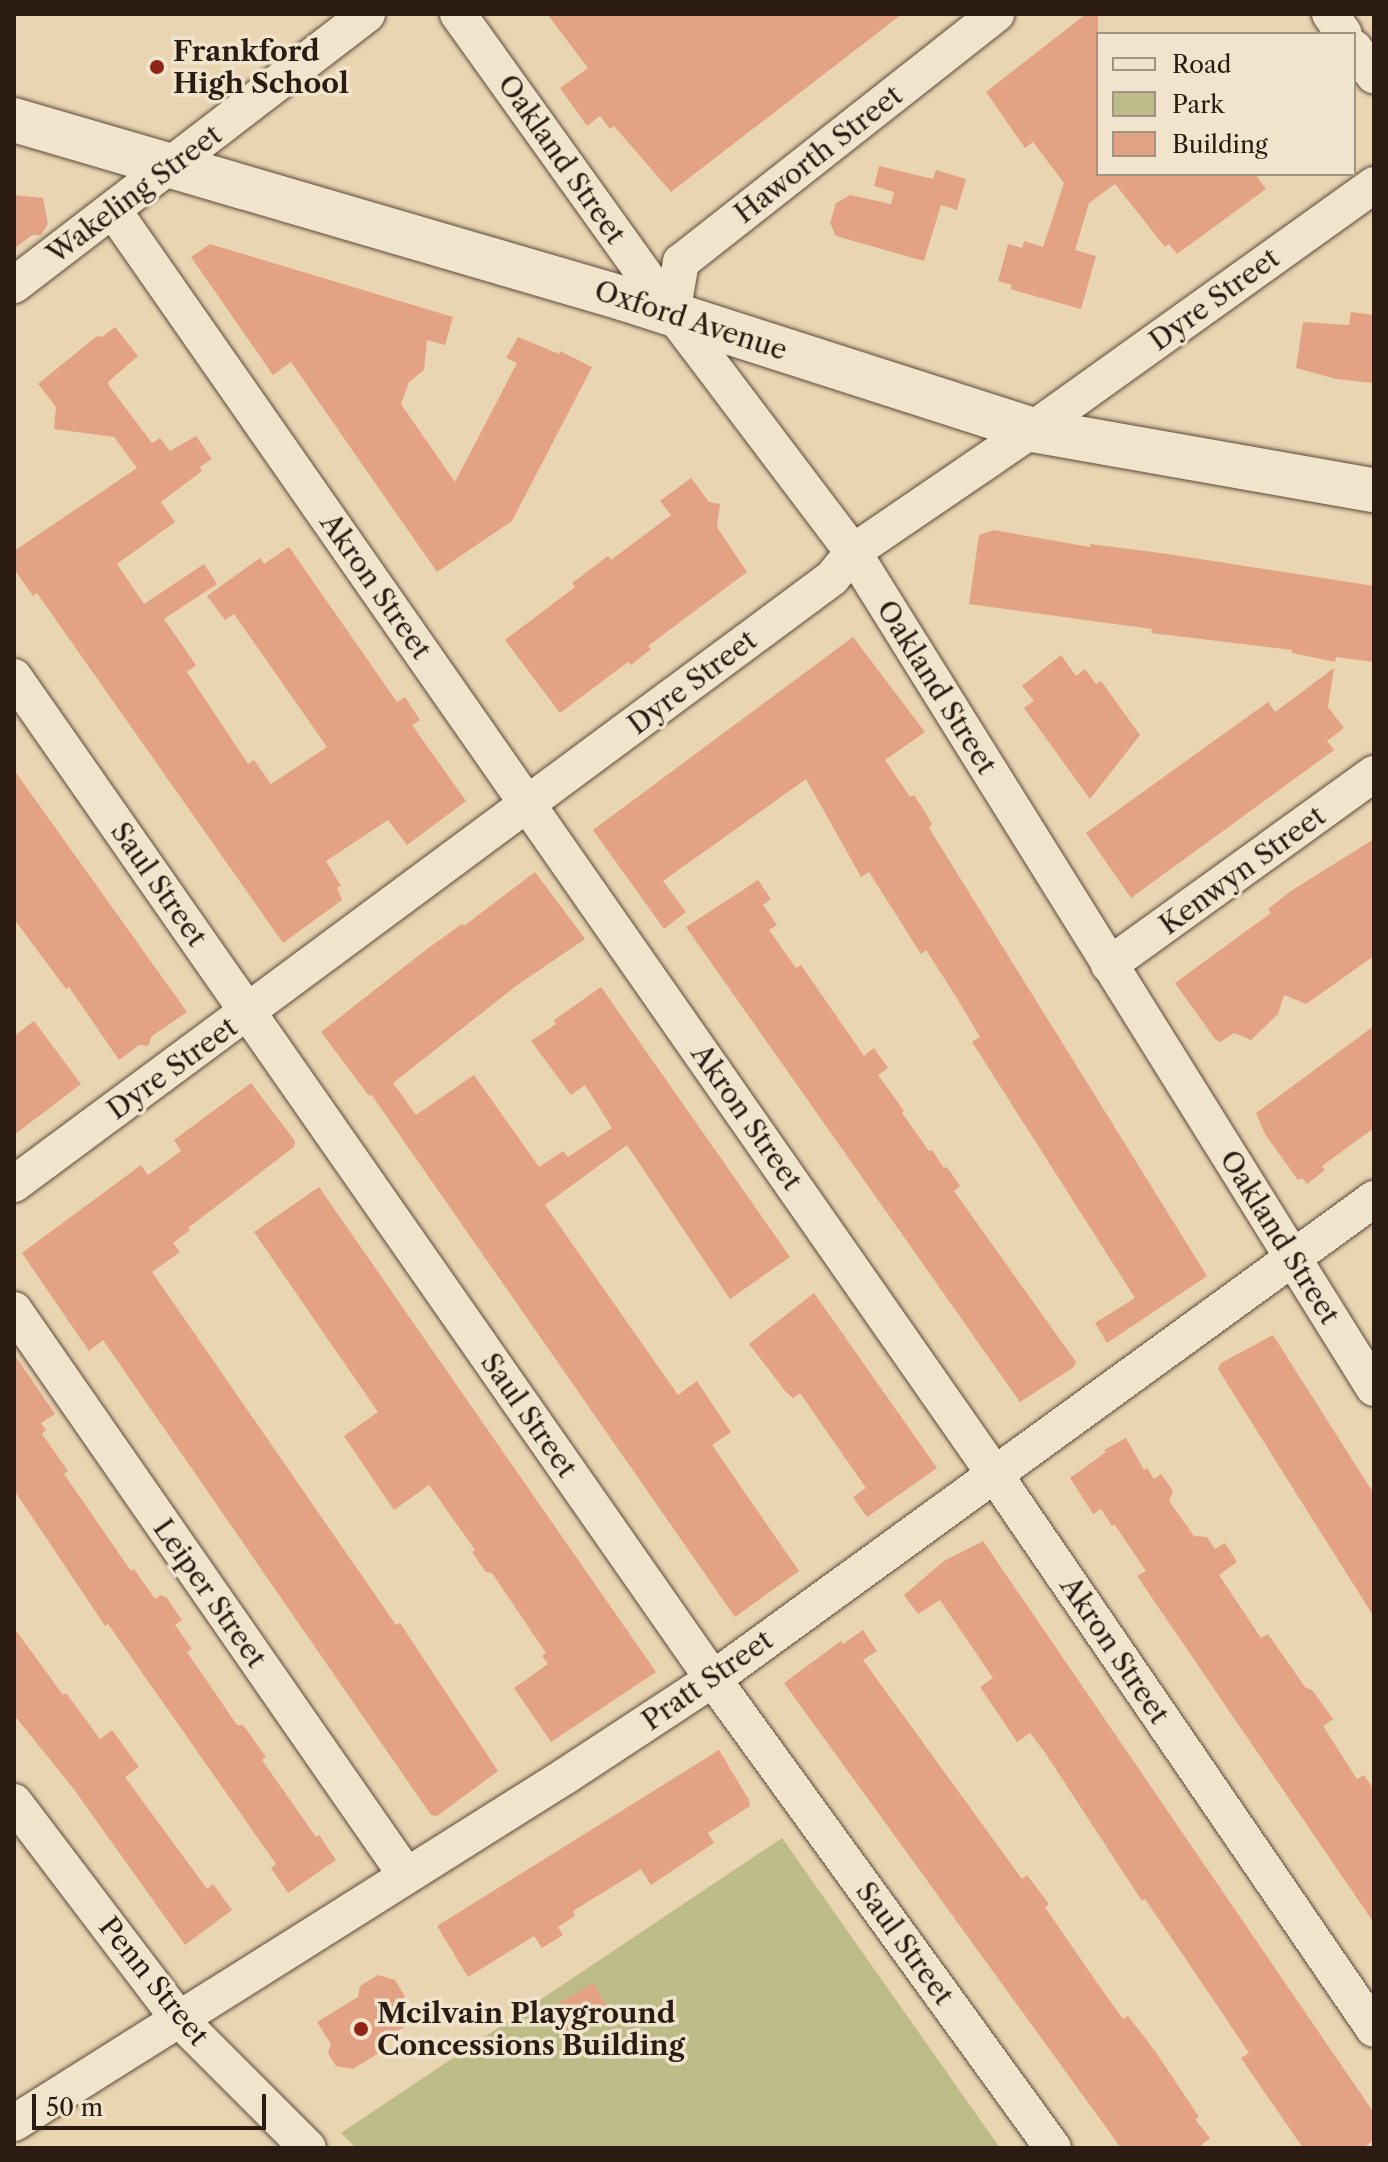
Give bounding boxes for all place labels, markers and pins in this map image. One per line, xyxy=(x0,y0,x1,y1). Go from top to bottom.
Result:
place label: Frankford High School xyxy=(173,34,349,100)
marker: Frankford High School xyxy=(148,58,166,76)
place label: Mcilvain Playground Concessions Building xyxy=(377,1996,685,2062)
marker: Mcilvain Playground Concessions Building xyxy=(352,2020,370,2038)

